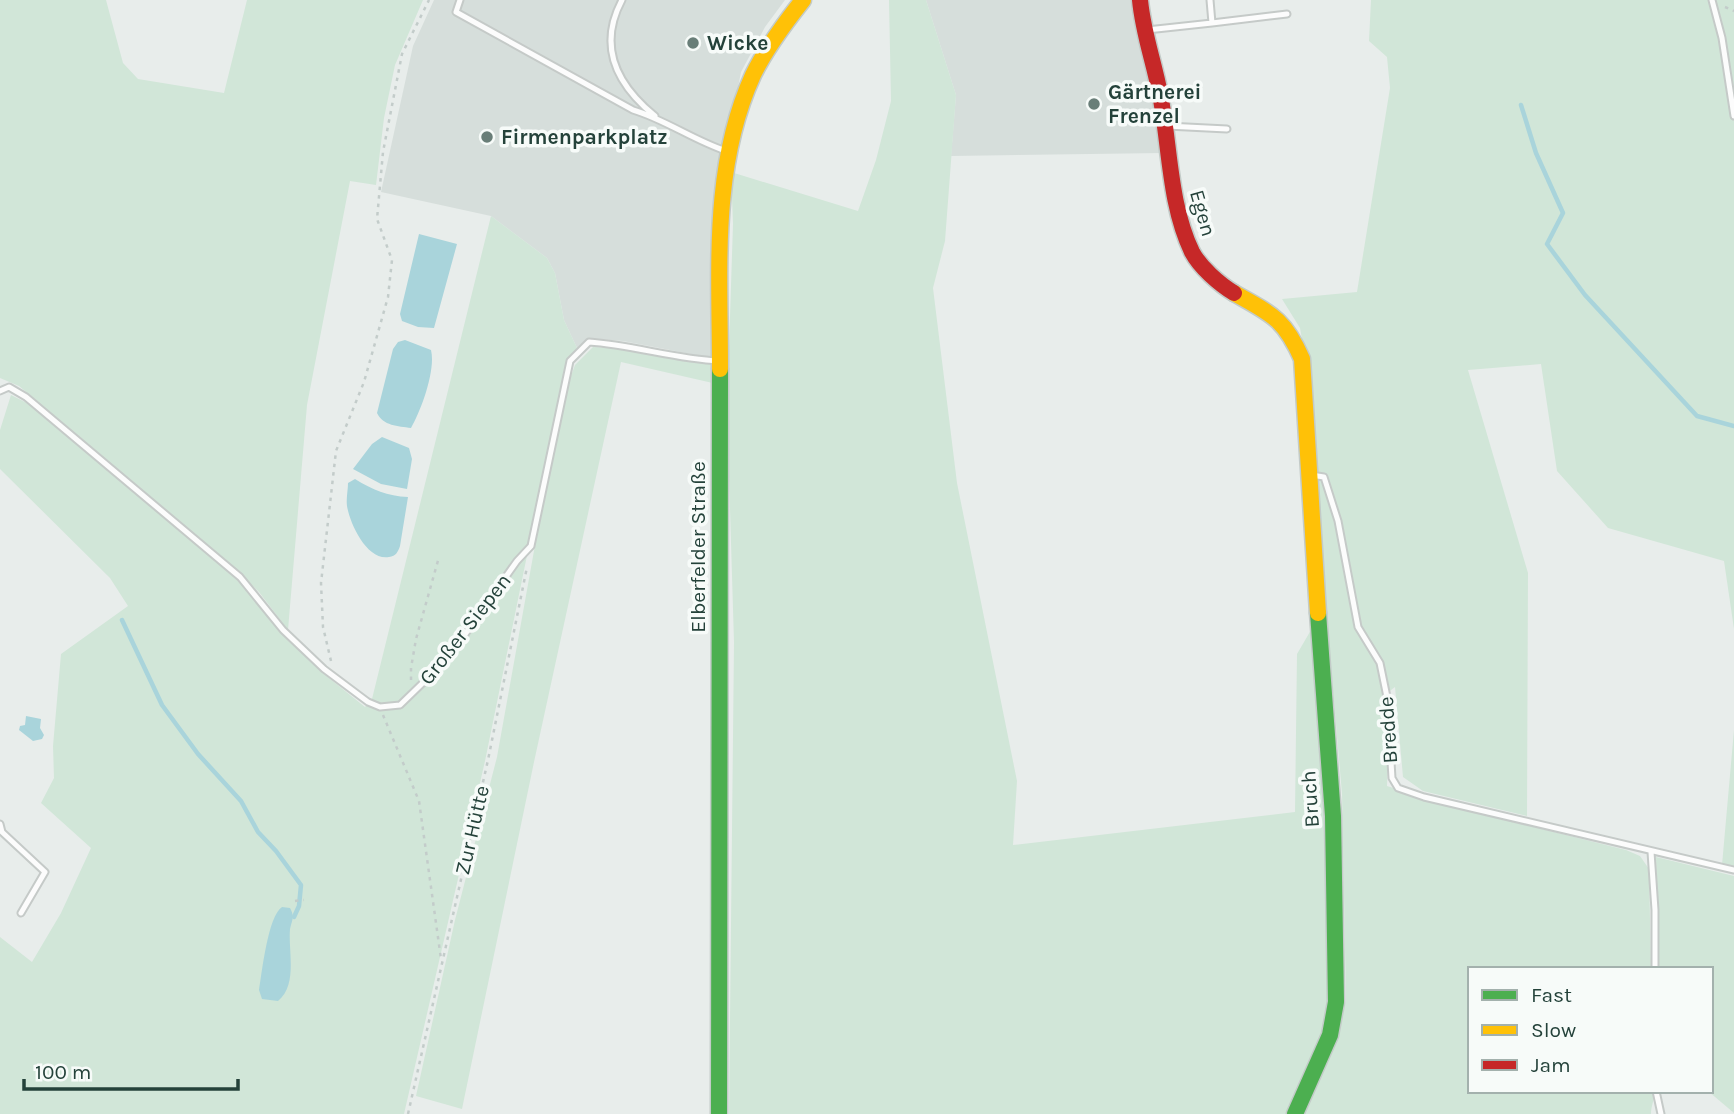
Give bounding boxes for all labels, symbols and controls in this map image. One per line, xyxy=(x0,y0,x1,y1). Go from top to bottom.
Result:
place label: Wicke xyxy=(707,31,768,55)
marker: Wicke xyxy=(685,35,701,51)
place label: Gärtnerei Frenzel xyxy=(1108,80,1202,128)
marker: Gärtnerei Frenzel xyxy=(1086,96,1102,112)
place label: Firmenparkplatz xyxy=(501,125,668,149)
marker: Firmenparkplatz xyxy=(479,129,495,145)
street label: Egen xyxy=(1185,187,1221,239)
street label: Elberfelder Straße xyxy=(686,461,710,633)
street label: Großer Siepen xyxy=(414,569,516,689)
street label: Bredde xyxy=(1374,696,1402,764)
street label: Bruch xyxy=(1296,770,1324,828)
street label: Zur Hütte xyxy=(450,783,494,877)
legend xyxy=(1468,967,1713,1093)
text: Fast xyxy=(1531,983,1572,1007)
text: Slow xyxy=(1531,1018,1576,1042)
scale bar xyxy=(24,1048,238,1092)
text: Jam xyxy=(1531,1053,1571,1077)
text: 100 m xyxy=(35,1060,92,1084)

